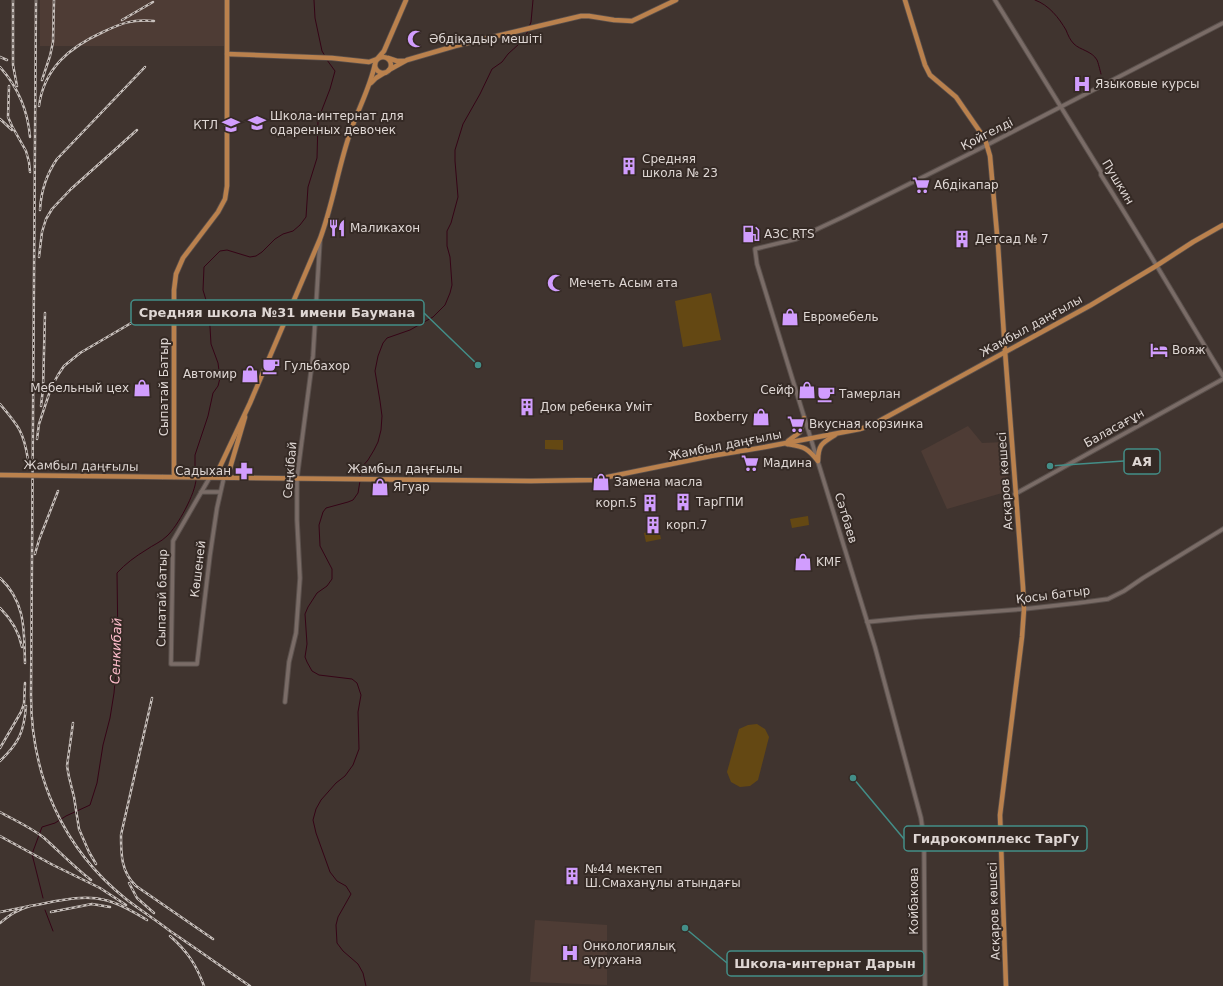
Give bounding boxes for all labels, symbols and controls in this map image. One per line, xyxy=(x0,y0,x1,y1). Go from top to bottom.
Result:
mosque icon: Әбдіқадыр мешіті xyxy=(406,29,426,49)
place label: Әбдіқадыр мешіті xyxy=(429,32,542,46)
hospital icon: Языковые курсы xyxy=(1072,74,1092,94)
place label: Языковые курсы xyxy=(1095,77,1200,91)
place label: Школа-интернат для одаренных девочек xyxy=(270,109,404,137)
school or university icon: Школа-интернат для одаренных девочек xyxy=(247,113,267,133)
school or university icon: КТЛ xyxy=(221,115,241,135)
street label: Қойгелді xyxy=(959,115,1015,153)
place label: КТЛ xyxy=(193,118,218,132)
place label: Средняя школа № 23 xyxy=(642,152,718,180)
building icon: Средняя школа № 23 xyxy=(619,156,639,176)
street label: Пушкин xyxy=(1099,157,1137,207)
supermarket icon: Абдiкапар xyxy=(911,175,931,195)
place label: Абдiкапар xyxy=(934,178,999,192)
restaurant icon: Маликахон xyxy=(327,218,347,238)
place label: Маликахон xyxy=(350,221,420,235)
fuel station icon: АЗС RTS xyxy=(741,224,761,244)
place label: АЗС RTS xyxy=(764,227,815,241)
building icon: Детсад № 7 xyxy=(952,229,972,249)
place label: Детсад № 7 xyxy=(975,232,1049,246)
mosque icon: Мечеть Асым ата xyxy=(546,273,566,293)
place label: Мечеть Асым ата xyxy=(569,276,678,290)
street label: Жамбыл даңғылы xyxy=(977,292,1085,360)
callout: Средняя школа №31 имени Баумана xyxy=(131,300,424,325)
text: Средняя школа №31 имени Баумана xyxy=(139,305,415,320)
shop icon: Евромебель xyxy=(780,307,800,327)
place label: Евромебель xyxy=(803,310,879,324)
street label: Сыпатай Батыр xyxy=(157,338,171,436)
hotel icon: Вояж xyxy=(1149,340,1169,360)
place label: Вояж xyxy=(1172,343,1206,357)
cafe icon: Гульбахор xyxy=(261,356,281,376)
place label: Гульбахор xyxy=(284,359,350,373)
shop icon: Автомир xyxy=(240,364,260,384)
place label: Автомир xyxy=(183,367,237,381)
shop icon: Мебельный цех xyxy=(132,378,152,398)
shop icon: Сейф xyxy=(797,380,817,400)
place label: Мебельный цех xyxy=(30,381,129,395)
place label: Сейф xyxy=(760,383,794,397)
cafe icon: Тамерлан xyxy=(816,384,836,404)
place label: Тамерлан xyxy=(838,387,901,401)
building icon: Дом ребенка Умiт xyxy=(517,397,537,417)
place label: Дом ребенка Умiт xyxy=(540,400,652,414)
street label: Баласағұн xyxy=(1081,406,1147,450)
shop icon: Boxberry xyxy=(751,407,771,427)
place label: Boxberry xyxy=(694,410,748,424)
supermarket icon: Вкусная корзинка xyxy=(786,414,806,434)
place label: Вкусная корзинка xyxy=(809,417,923,431)
street label: Жамбыл даңғылы xyxy=(667,427,783,463)
street label: Асқаров көшесі xyxy=(995,432,1015,530)
street label: Сеңкібай xyxy=(281,441,299,499)
callout: АЯ xyxy=(1124,449,1160,474)
supermarket icon: Мадина xyxy=(740,453,760,473)
text: АЯ xyxy=(1132,454,1152,469)
place label: Мадина xyxy=(763,456,812,470)
street label: Жамбыл даңғылы xyxy=(23,458,139,474)
pharmacy icon: Садыхан xyxy=(234,461,254,481)
street label: Жамбыл даңғылы xyxy=(348,462,462,476)
place label: Садыхан xyxy=(175,464,231,478)
shop icon: Замена масла xyxy=(591,472,611,492)
place label: Замена масла xyxy=(614,475,703,489)
shop icon: Ягуар xyxy=(370,477,390,497)
place label: Ягуар xyxy=(393,480,430,494)
street label: Сәтбаев xyxy=(832,491,860,545)
building icon: ТарГПИ xyxy=(673,492,693,512)
building icon: корп.5 xyxy=(640,493,660,513)
place label: ТарГПИ xyxy=(695,495,744,509)
place label: корп.5 xyxy=(595,496,637,510)
building icon: корп.7 xyxy=(643,515,663,535)
place label: корп.7 xyxy=(666,518,708,532)
street label: Көшеней xyxy=(188,540,208,598)
street label: Сыпатай батыр xyxy=(154,549,170,647)
shop icon: KMF xyxy=(793,552,813,572)
place label: KMF xyxy=(816,555,841,569)
street label: Қосы батыр xyxy=(1015,584,1091,606)
water label: Сенкибай xyxy=(107,618,125,684)
callout: Гидрокомплекс ТарГу xyxy=(904,826,1087,851)
text: Гидрокомплекс ТарГу xyxy=(913,831,1080,846)
place label: №44 мектеп Ш.Смаханұлы атындағы xyxy=(585,862,741,890)
street label: Асқаров көшесі xyxy=(985,862,1003,960)
building icon: №44 мектеп Ш.Смаханұлы атындағы xyxy=(562,866,582,886)
street label: Койбакова xyxy=(907,867,921,935)
place label: Онкологиялық аурухана xyxy=(583,939,676,967)
hospital icon: Онкологиялық аурухана xyxy=(560,943,580,963)
callout: Школа-интернат Дарын xyxy=(727,951,924,976)
text: Школа-интернат Дарын xyxy=(734,956,916,971)

